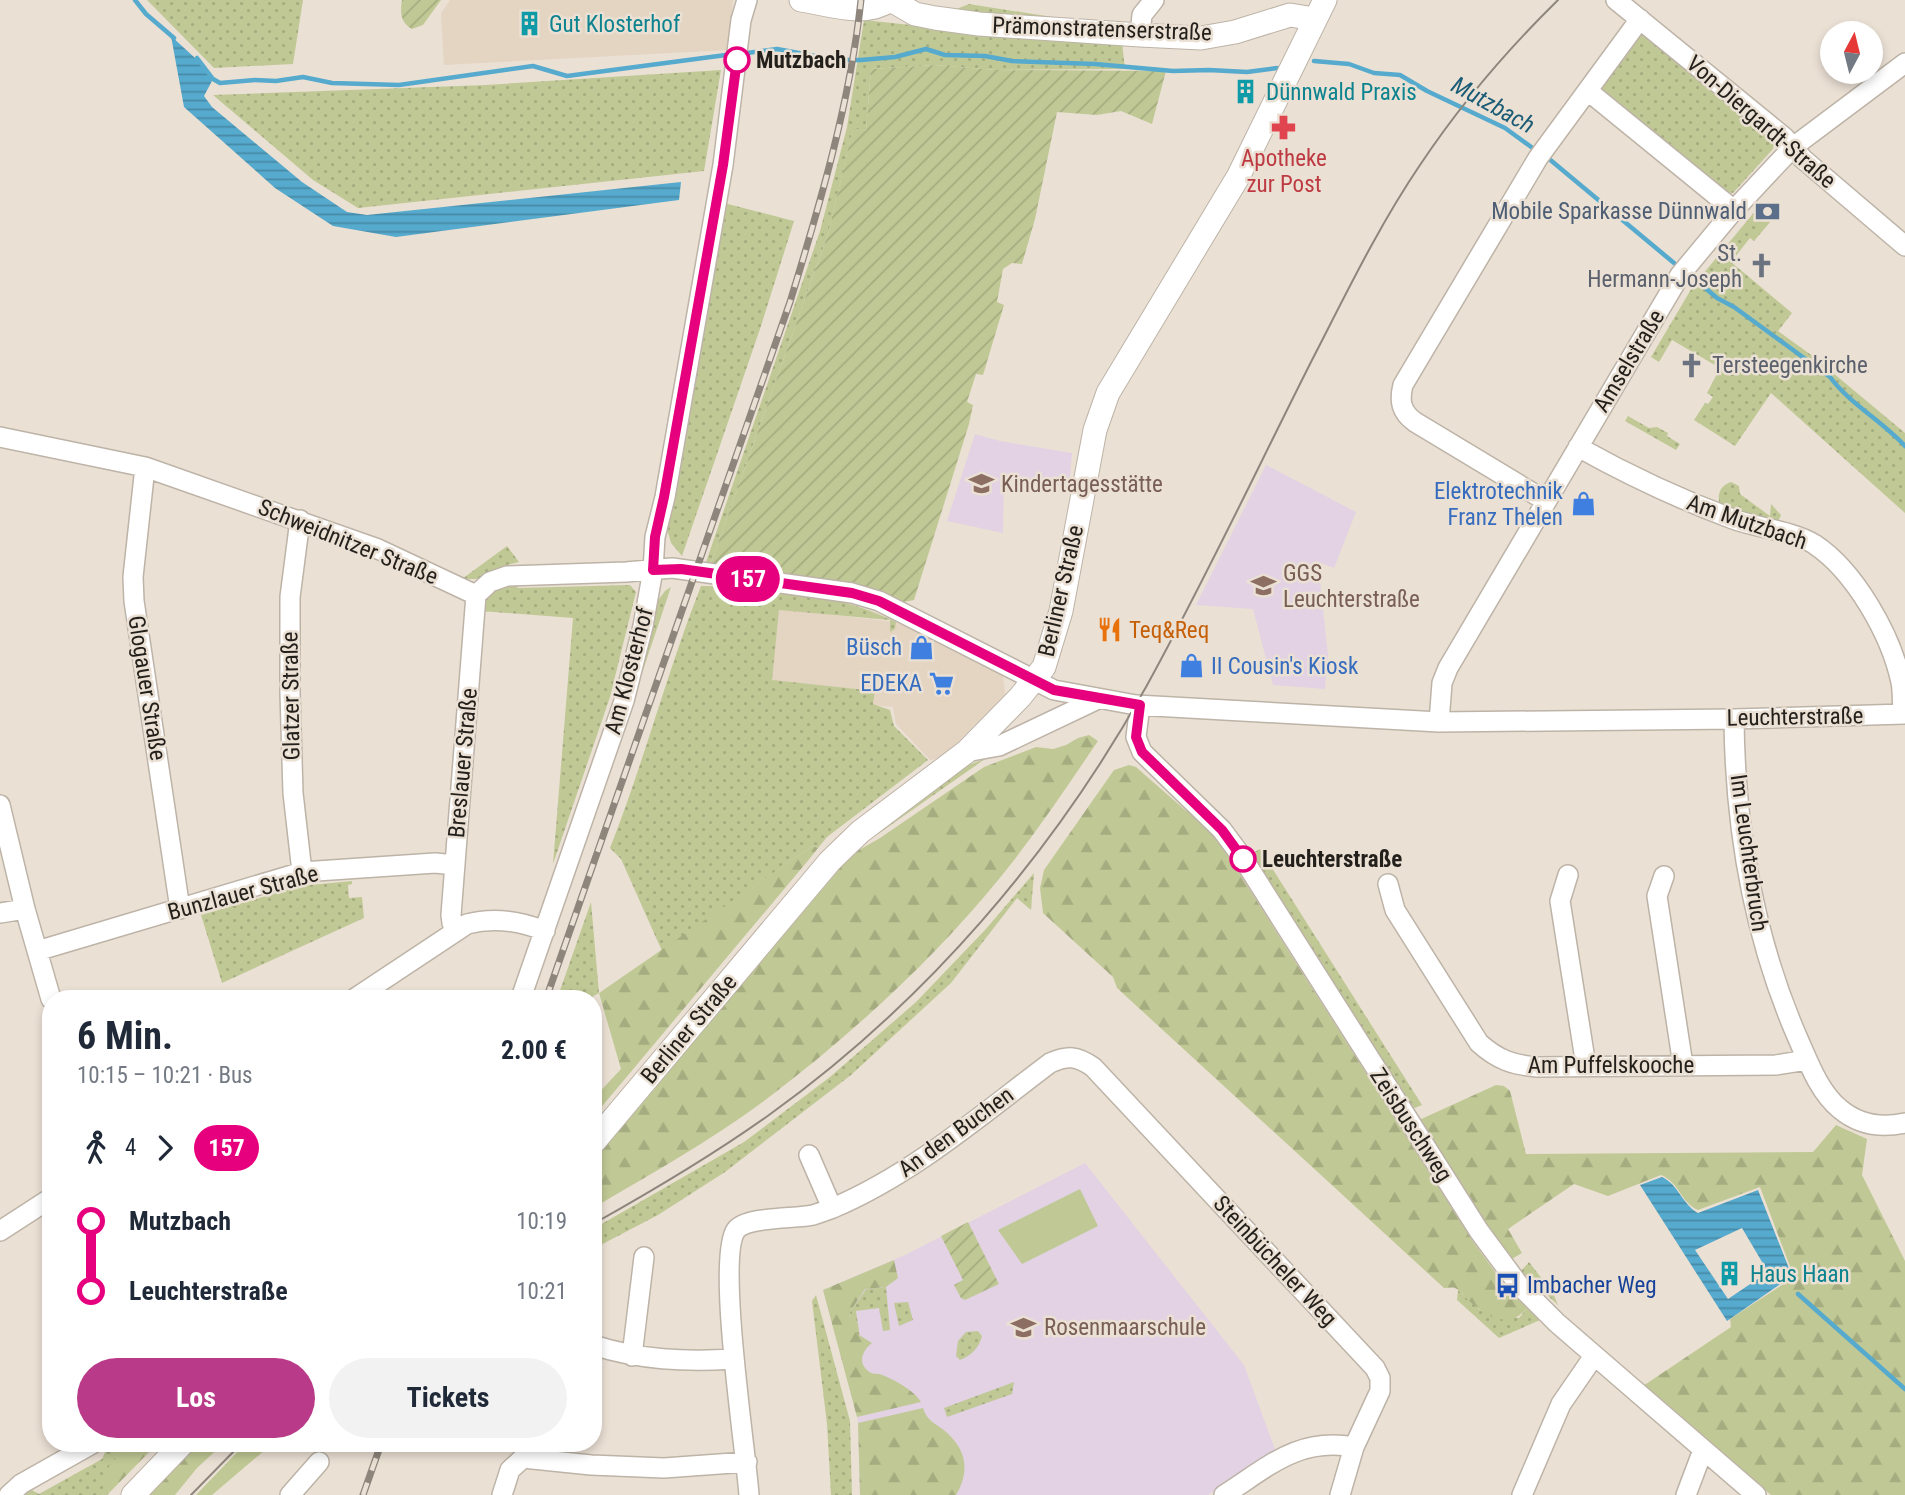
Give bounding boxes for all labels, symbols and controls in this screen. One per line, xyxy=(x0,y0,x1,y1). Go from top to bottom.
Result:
building icon: Gut Klosterhof xyxy=(515,10,543,38)
place label: Gut Klosterhof xyxy=(549,11,681,38)
street label: Prämonstratenserstraße xyxy=(992,12,1212,46)
north arrow xyxy=(1820,21,1883,84)
map controls xyxy=(1820,21,1883,84)
marker: Mutzbach xyxy=(724,47,750,73)
place label: Mutzbach xyxy=(756,47,846,74)
street label: Von-Diergardt-Straße xyxy=(1681,50,1841,194)
water label: Mutzbach xyxy=(1447,71,1539,139)
building icon: Dünnwald Praxis xyxy=(1232,78,1260,106)
place label: Dünnwald Praxis xyxy=(1266,79,1417,106)
pharmacy icon: Apotheke zur Post xyxy=(1270,114,1298,142)
place label: Apotheke zur Post xyxy=(1241,145,1327,198)
bank icon: Mobile Sparkasse Dünnwald xyxy=(1753,197,1781,225)
place label: Mobile Sparkasse Dünnwald xyxy=(1491,198,1747,225)
place label: St. Hermann-Joseph xyxy=(1587,240,1742,293)
church icon: St. Hermann-Joseph xyxy=(1748,252,1776,280)
street label: Amselstraße xyxy=(1588,305,1670,417)
church icon: Tersteegenkirche xyxy=(1678,351,1706,379)
place label: Tersteegenkirche xyxy=(1712,352,1868,379)
school or university icon: Kindertagesstätte xyxy=(967,470,995,498)
place label: Kindertagesstätte xyxy=(1001,471,1163,498)
place label: Elektrotechnik Franz Thelen xyxy=(1434,478,1564,531)
street label: Am Mutzbach xyxy=(1683,489,1811,555)
shop icon: Elektrotechnik Franz Thelen xyxy=(1569,490,1597,518)
street label: Schweidnitzer Straße xyxy=(254,494,442,590)
street label: Berliner Straße xyxy=(1033,523,1089,659)
line badge: 157 xyxy=(708,556,788,602)
place label: GGS Leuchterstraße xyxy=(1283,560,1420,613)
text: 157 xyxy=(730,565,766,593)
school or university icon: GGS Leuchterstraße xyxy=(1249,572,1277,600)
street label: Am Klosterhof xyxy=(599,604,659,737)
street label: Glogauer Straße xyxy=(122,614,172,762)
restaurant icon: Teq&Req xyxy=(1095,616,1123,644)
place label: Teq&Req xyxy=(1129,617,1209,644)
street label: Glatzer Straße xyxy=(276,631,306,761)
shop icon: Büsch xyxy=(908,633,936,661)
place label: Büsch xyxy=(846,634,902,661)
shop icon: II Cousin's Kiosk xyxy=(1177,652,1205,680)
place label: II Cousin's Kiosk xyxy=(1211,653,1359,680)
supermarket icon: EDEKA xyxy=(928,669,956,697)
place label: EDEKA xyxy=(860,670,922,697)
street label: Breslauer Straße xyxy=(443,687,483,839)
street label: Leuchterstraße xyxy=(1726,702,1864,732)
street label: Im Leuchterbruch xyxy=(1725,773,1773,933)
marker: Leuchterstraße xyxy=(1230,846,1256,872)
place label: Leuchterstraße xyxy=(1262,846,1402,873)
street label: Bunzlauer Straße xyxy=(165,860,321,926)
street label: Berliner Straße xyxy=(636,969,742,1089)
text: 6 Min. xyxy=(77,1014,173,1058)
text: 2.00 € xyxy=(501,1035,567,1065)
street label: Am Puffelskooche xyxy=(1528,1052,1694,1079)
text: 10:15 – 10:21 · Bus xyxy=(77,1062,253,1089)
street label: Zeisbuschweg xyxy=(1364,1063,1458,1187)
street label: An den Buchen xyxy=(893,1081,1019,1183)
icon: walk xyxy=(77,1129,115,1167)
icon: forward xyxy=(146,1129,184,1167)
text: 4 xyxy=(125,1134,136,1161)
text: 157 xyxy=(208,1134,245,1162)
street label: Steinbücheler Weg xyxy=(1208,1190,1342,1332)
text: Mutzbach xyxy=(129,1206,231,1236)
text: 10:19 xyxy=(516,1208,567,1235)
building icon: Haus Haan xyxy=(1716,1260,1744,1288)
place label: Haus Haan xyxy=(1750,1261,1850,1288)
bus stop icon: Imbacher Weg xyxy=(1493,1271,1521,1299)
place label: Imbacher Weg xyxy=(1527,1272,1657,1299)
text: Leuchterstraße xyxy=(129,1276,288,1306)
text: 10:21 xyxy=(516,1278,567,1305)
school or university icon: Rosenmaarschule xyxy=(1010,1313,1038,1341)
place label: Rosenmaarschule xyxy=(1044,1314,1206,1341)
button: Los xyxy=(77,1358,315,1438)
button: Tickets xyxy=(329,1358,567,1438)

